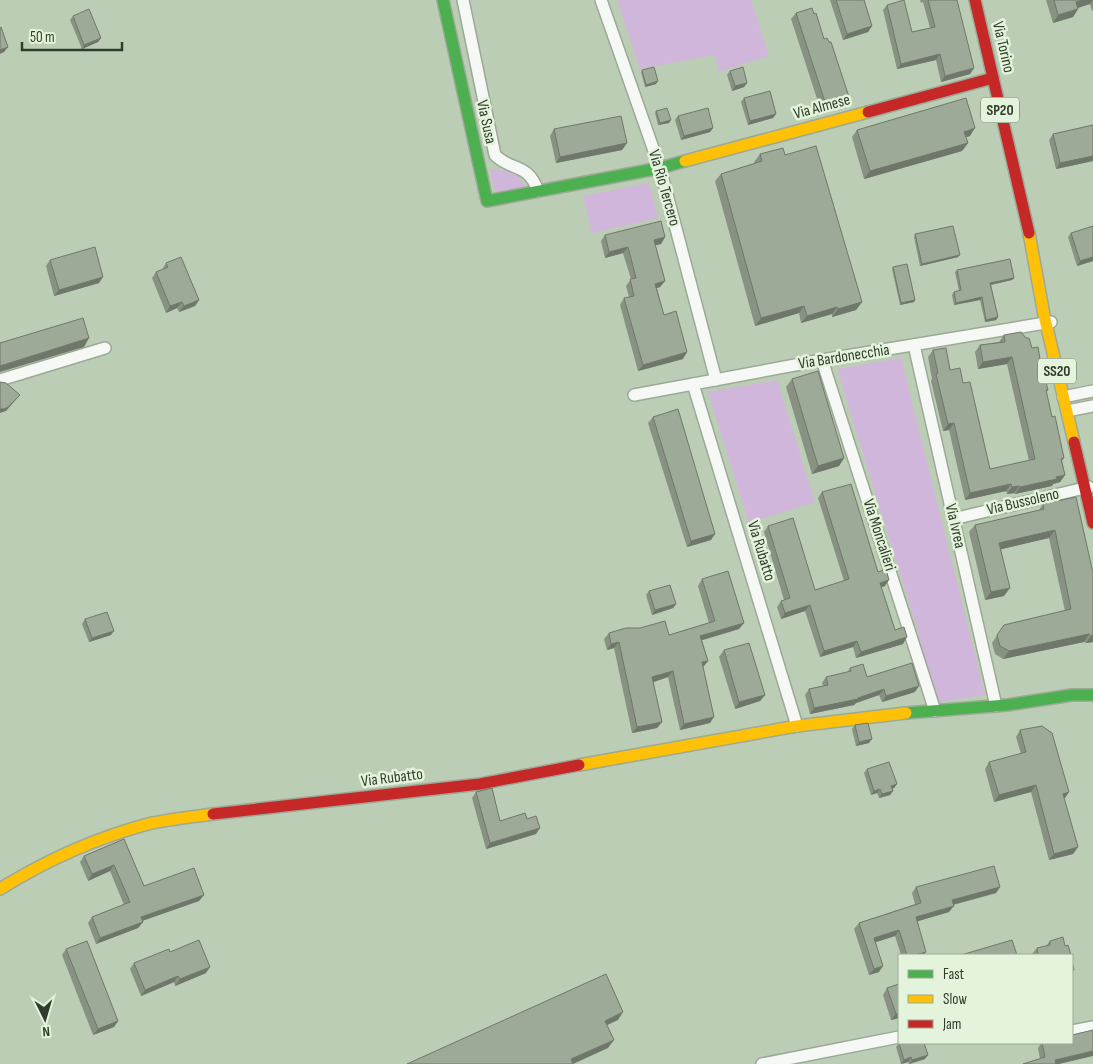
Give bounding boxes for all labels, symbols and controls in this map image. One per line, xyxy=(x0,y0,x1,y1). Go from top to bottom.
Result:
scale bar xyxy=(22,20,122,52)
street label: Via Torino xyxy=(988,20,1018,74)
text: 50 m xyxy=(30,28,55,47)
street label: Via Almese xyxy=(792,90,852,124)
street label: Via Susa xyxy=(472,98,500,146)
road number: SP20 xyxy=(981,98,1019,122)
street label: Via Rio Tercero xyxy=(644,148,684,228)
street label: Via Bardonecchia xyxy=(797,340,891,374)
road number: SS20 xyxy=(1038,358,1076,384)
street label: Via Bussoleno xyxy=(985,484,1061,520)
street label: Via Moncalieri xyxy=(858,497,900,573)
street label: Via Ivrea xyxy=(941,502,969,550)
street label: Via Rubatto xyxy=(743,519,779,583)
street label: Via Rubatto xyxy=(360,765,424,791)
legend xyxy=(898,954,1073,1044)
text: Fast xyxy=(943,965,965,984)
text: Slow xyxy=(943,990,967,1009)
north arrow xyxy=(20,994,70,1044)
text: Jam xyxy=(942,1015,961,1034)
text: N xyxy=(42,1023,51,1040)

